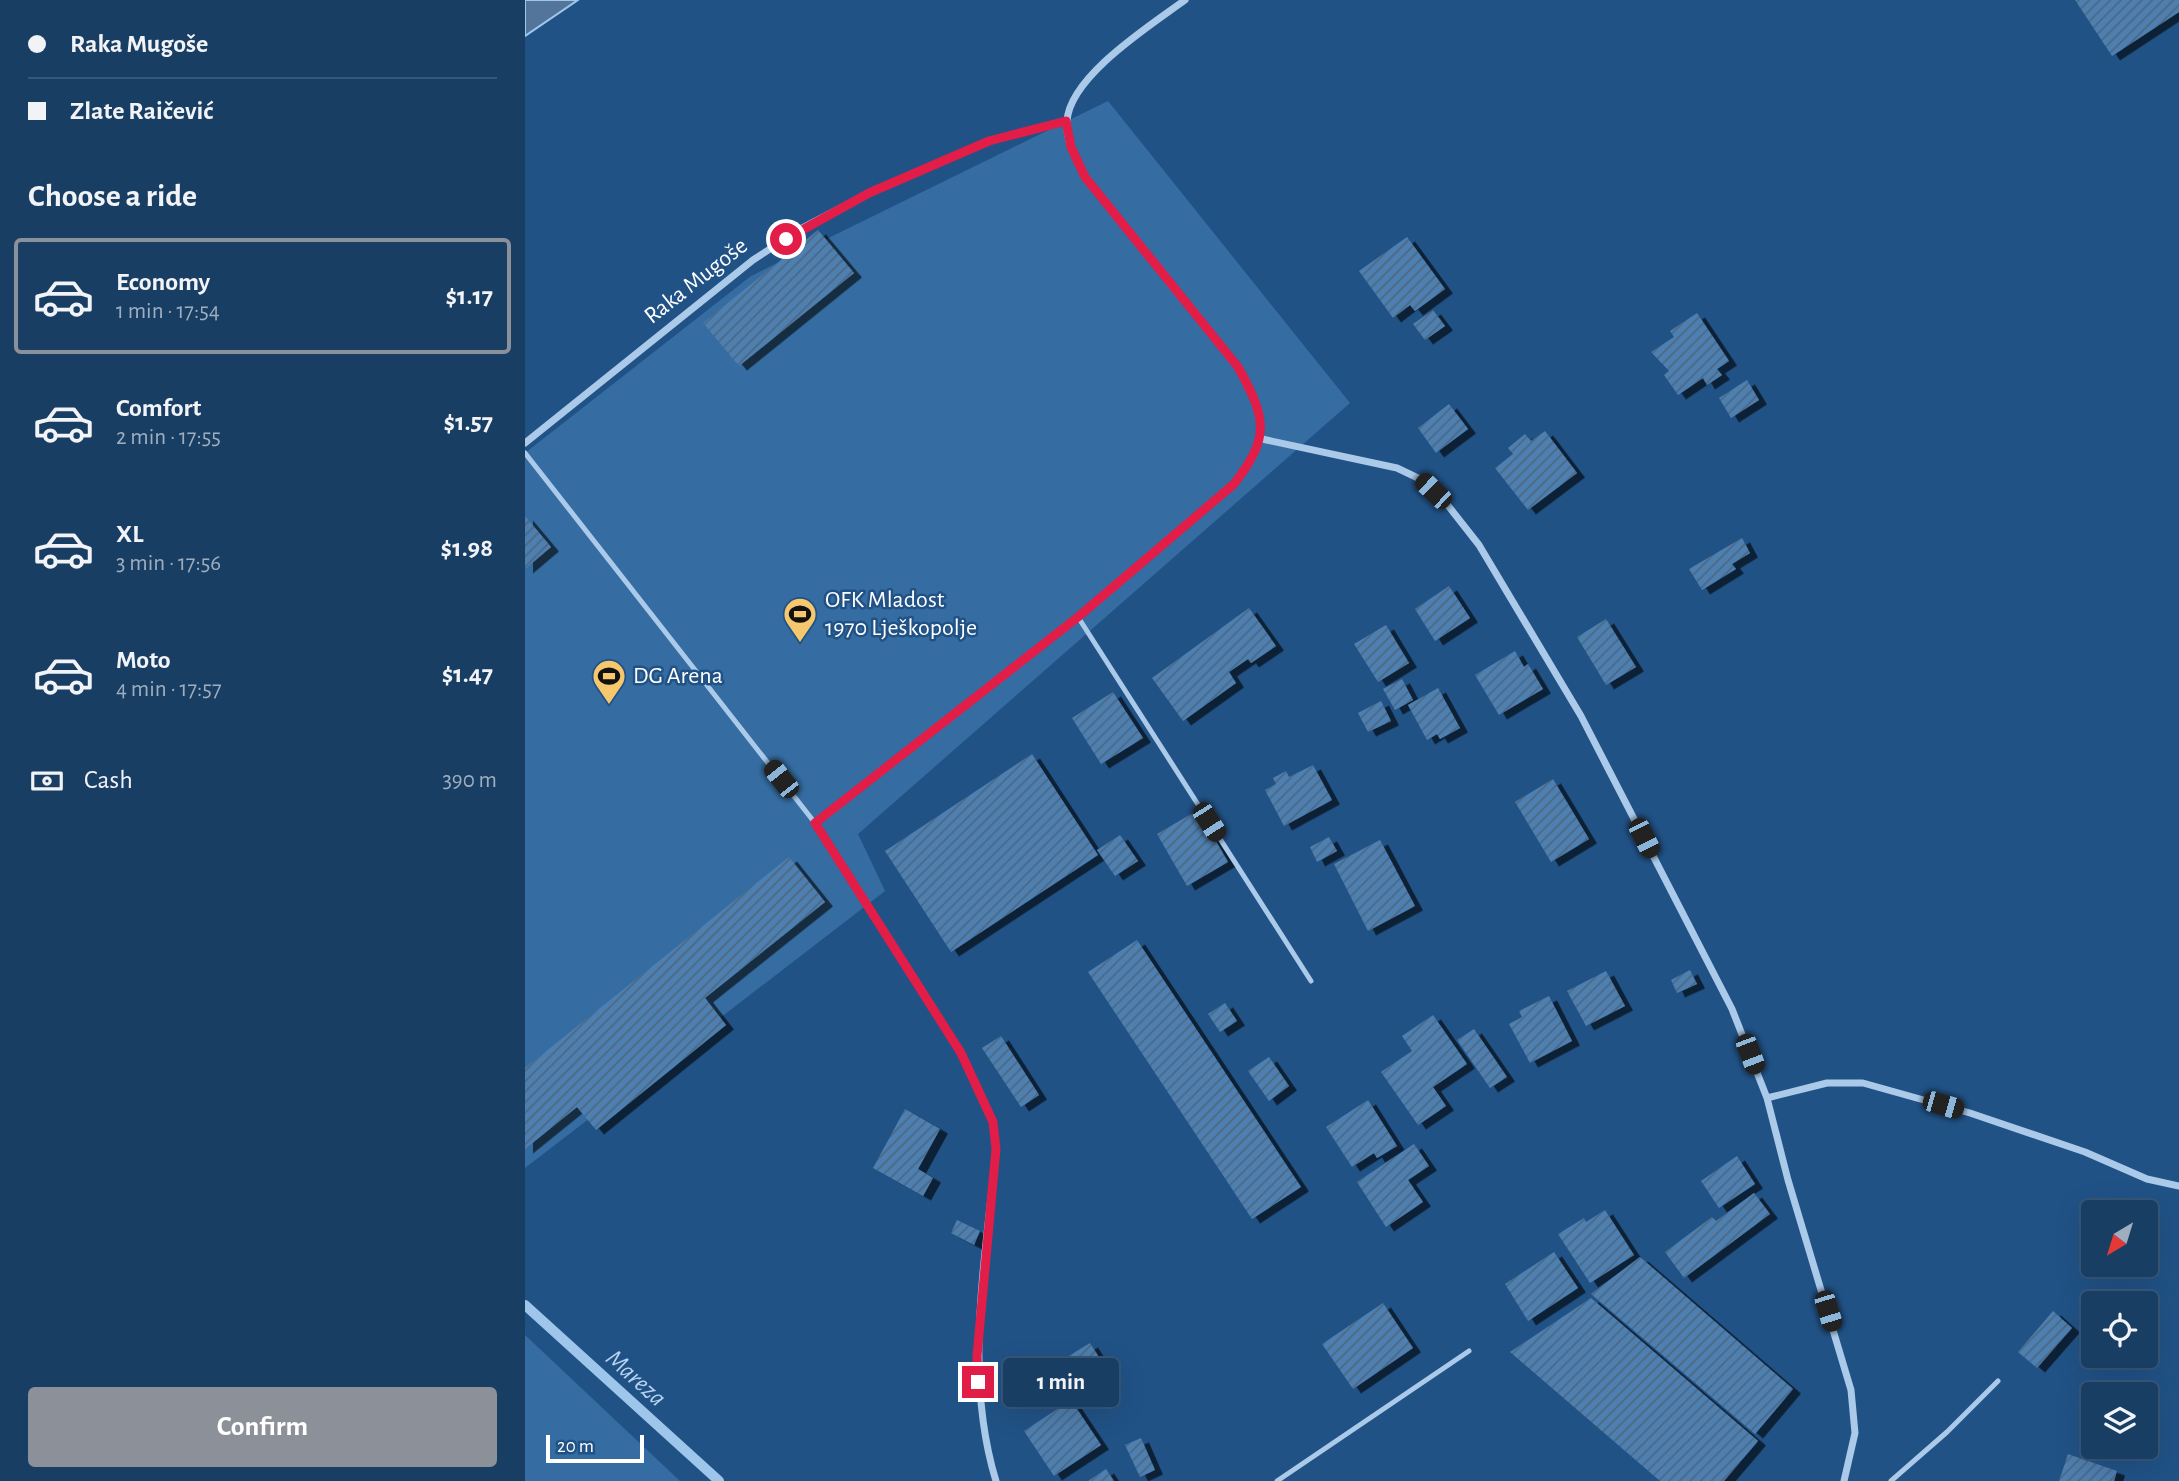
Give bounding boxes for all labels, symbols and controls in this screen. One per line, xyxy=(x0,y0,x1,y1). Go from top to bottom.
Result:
text: Raka Mugoše xyxy=(70,31,208,57)
text: Zlate Raičević xyxy=(70,98,213,124)
text: Choose a ride xyxy=(28,180,197,212)
route start xyxy=(770,223,802,255)
street label: Raka Mugoše xyxy=(640,234,752,328)
icon: car xyxy=(32,265,95,328)
text: Economy xyxy=(116,269,210,295)
text: $1.17 xyxy=(445,283,493,309)
text: 1 min · 17:54 xyxy=(116,300,220,323)
icon: car xyxy=(32,391,95,454)
text: Comfort xyxy=(116,395,201,421)
text: $1.57 xyxy=(444,409,493,435)
text: 2 min · 17:55 xyxy=(116,426,221,449)
car xyxy=(1411,469,1456,513)
icon: car xyxy=(32,517,95,580)
text: XL xyxy=(116,521,143,547)
text: $1.98 xyxy=(441,535,493,561)
text: 3 min · 17:56 xyxy=(116,552,221,575)
place label: OFK Mladost 1970 Lješkopolje xyxy=(825,588,977,640)
sports icon: OFK Mladost 1970 Lješkopolje xyxy=(781,595,819,644)
icon: car xyxy=(32,643,95,706)
text: Moto xyxy=(116,647,171,673)
sports icon: DG Arena xyxy=(590,657,628,706)
text: $1.47 xyxy=(442,661,493,687)
place label: DG Arena xyxy=(633,664,723,688)
text: 4 min · 17:57 xyxy=(116,678,222,701)
car xyxy=(760,756,803,802)
icon: cash xyxy=(28,762,66,800)
text: Cash xyxy=(84,767,133,793)
text: 390 m xyxy=(442,769,497,792)
car xyxy=(1189,799,1230,845)
car xyxy=(1626,815,1663,861)
car xyxy=(1733,1031,1768,1077)
car xyxy=(1920,1089,1967,1121)
north arrow xyxy=(2081,1200,2158,1278)
map controls xyxy=(2081,1200,2158,1459)
car xyxy=(1812,1288,1845,1334)
button: locate xyxy=(2081,1291,2158,1368)
water label: Mareza xyxy=(601,1345,671,1411)
callout: 1 min xyxy=(1002,1358,1118,1406)
route end xyxy=(962,1366,994,1398)
text: 1 min xyxy=(1037,1371,1085,1394)
button: layers xyxy=(2081,1382,2158,1459)
button: Confirm xyxy=(28,1387,497,1467)
scale bar xyxy=(546,1432,644,1464)
text: 20 m xyxy=(557,1437,594,1456)

